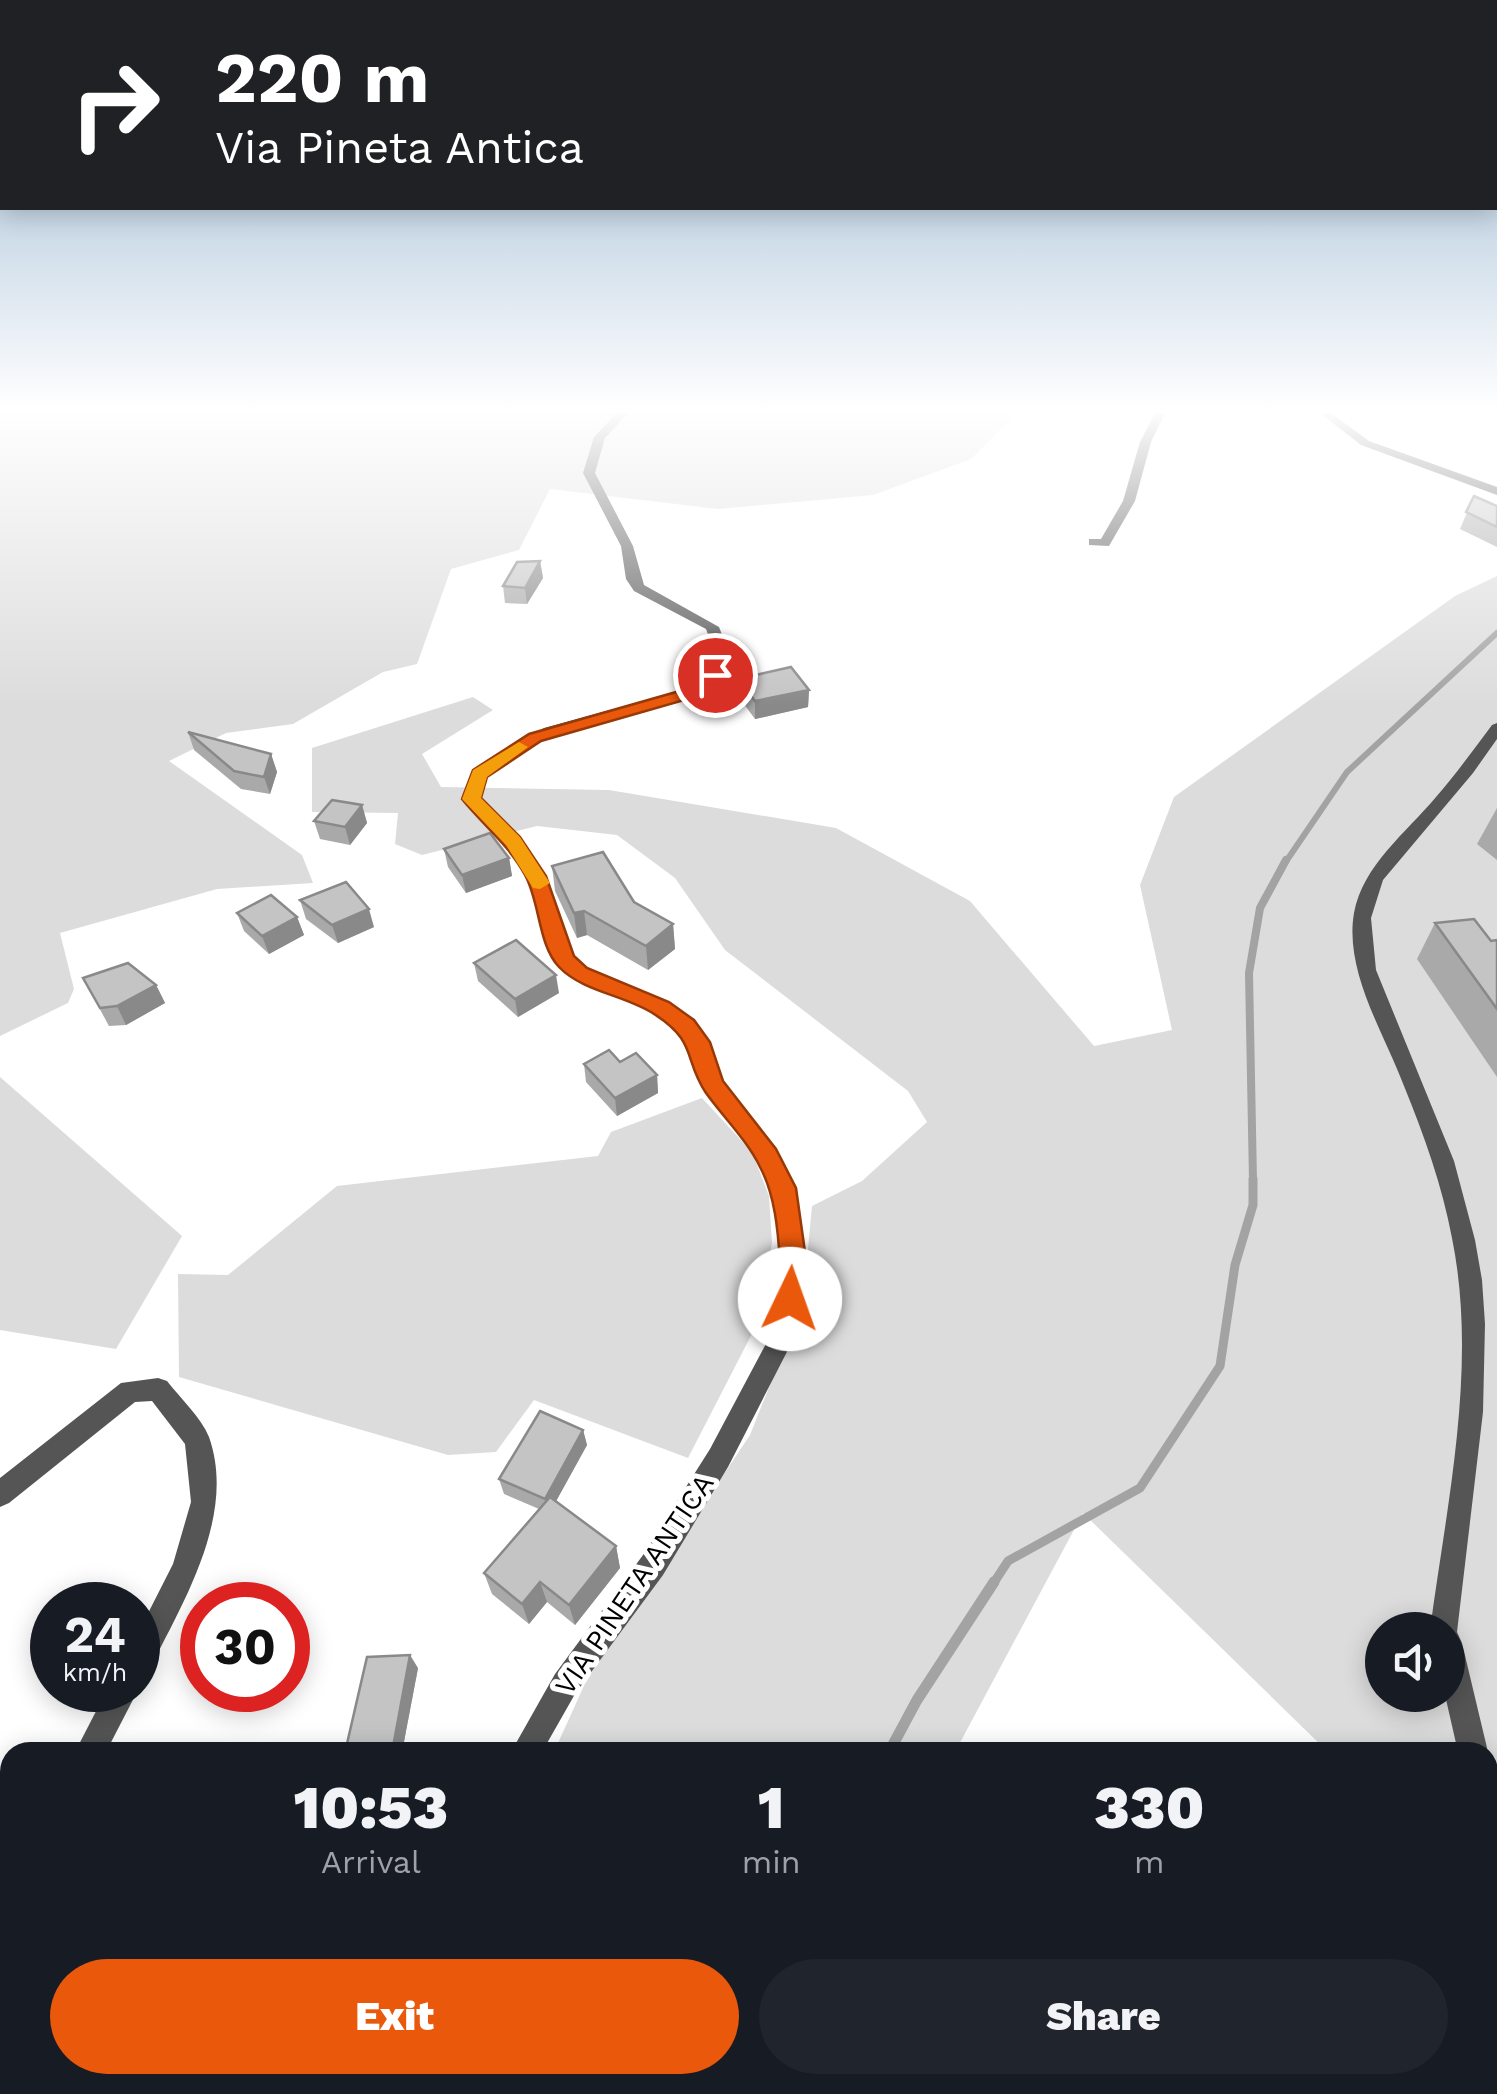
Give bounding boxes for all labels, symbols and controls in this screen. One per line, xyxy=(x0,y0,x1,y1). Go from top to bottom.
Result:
text: 220 m xyxy=(215,37,429,119)
icon: right xyxy=(50,40,180,170)
text: Via Pineta Antica xyxy=(215,121,584,174)
pin xyxy=(673,633,758,718)
icon: arrive xyxy=(688,648,743,703)
position arrow xyxy=(738,1247,842,1351)
street label: VIA PINETA ANTICA xyxy=(548,1468,721,1701)
speed limit sign: 30 xyxy=(180,1582,310,1712)
text: 24 xyxy=(64,1605,126,1664)
map controls xyxy=(1365,1612,1465,1712)
button: sound xyxy=(1365,1612,1465,1712)
text: km/h xyxy=(63,1658,127,1687)
text: 10:53 xyxy=(293,1772,448,1843)
text: 1 xyxy=(758,1772,784,1843)
text: 330 xyxy=(1094,1772,1205,1843)
text: Arrival xyxy=(321,1843,421,1881)
text: min xyxy=(742,1843,800,1881)
text: m xyxy=(1134,1843,1164,1881)
button: Exit xyxy=(50,1959,739,2074)
button: Share xyxy=(759,1959,1448,2074)

